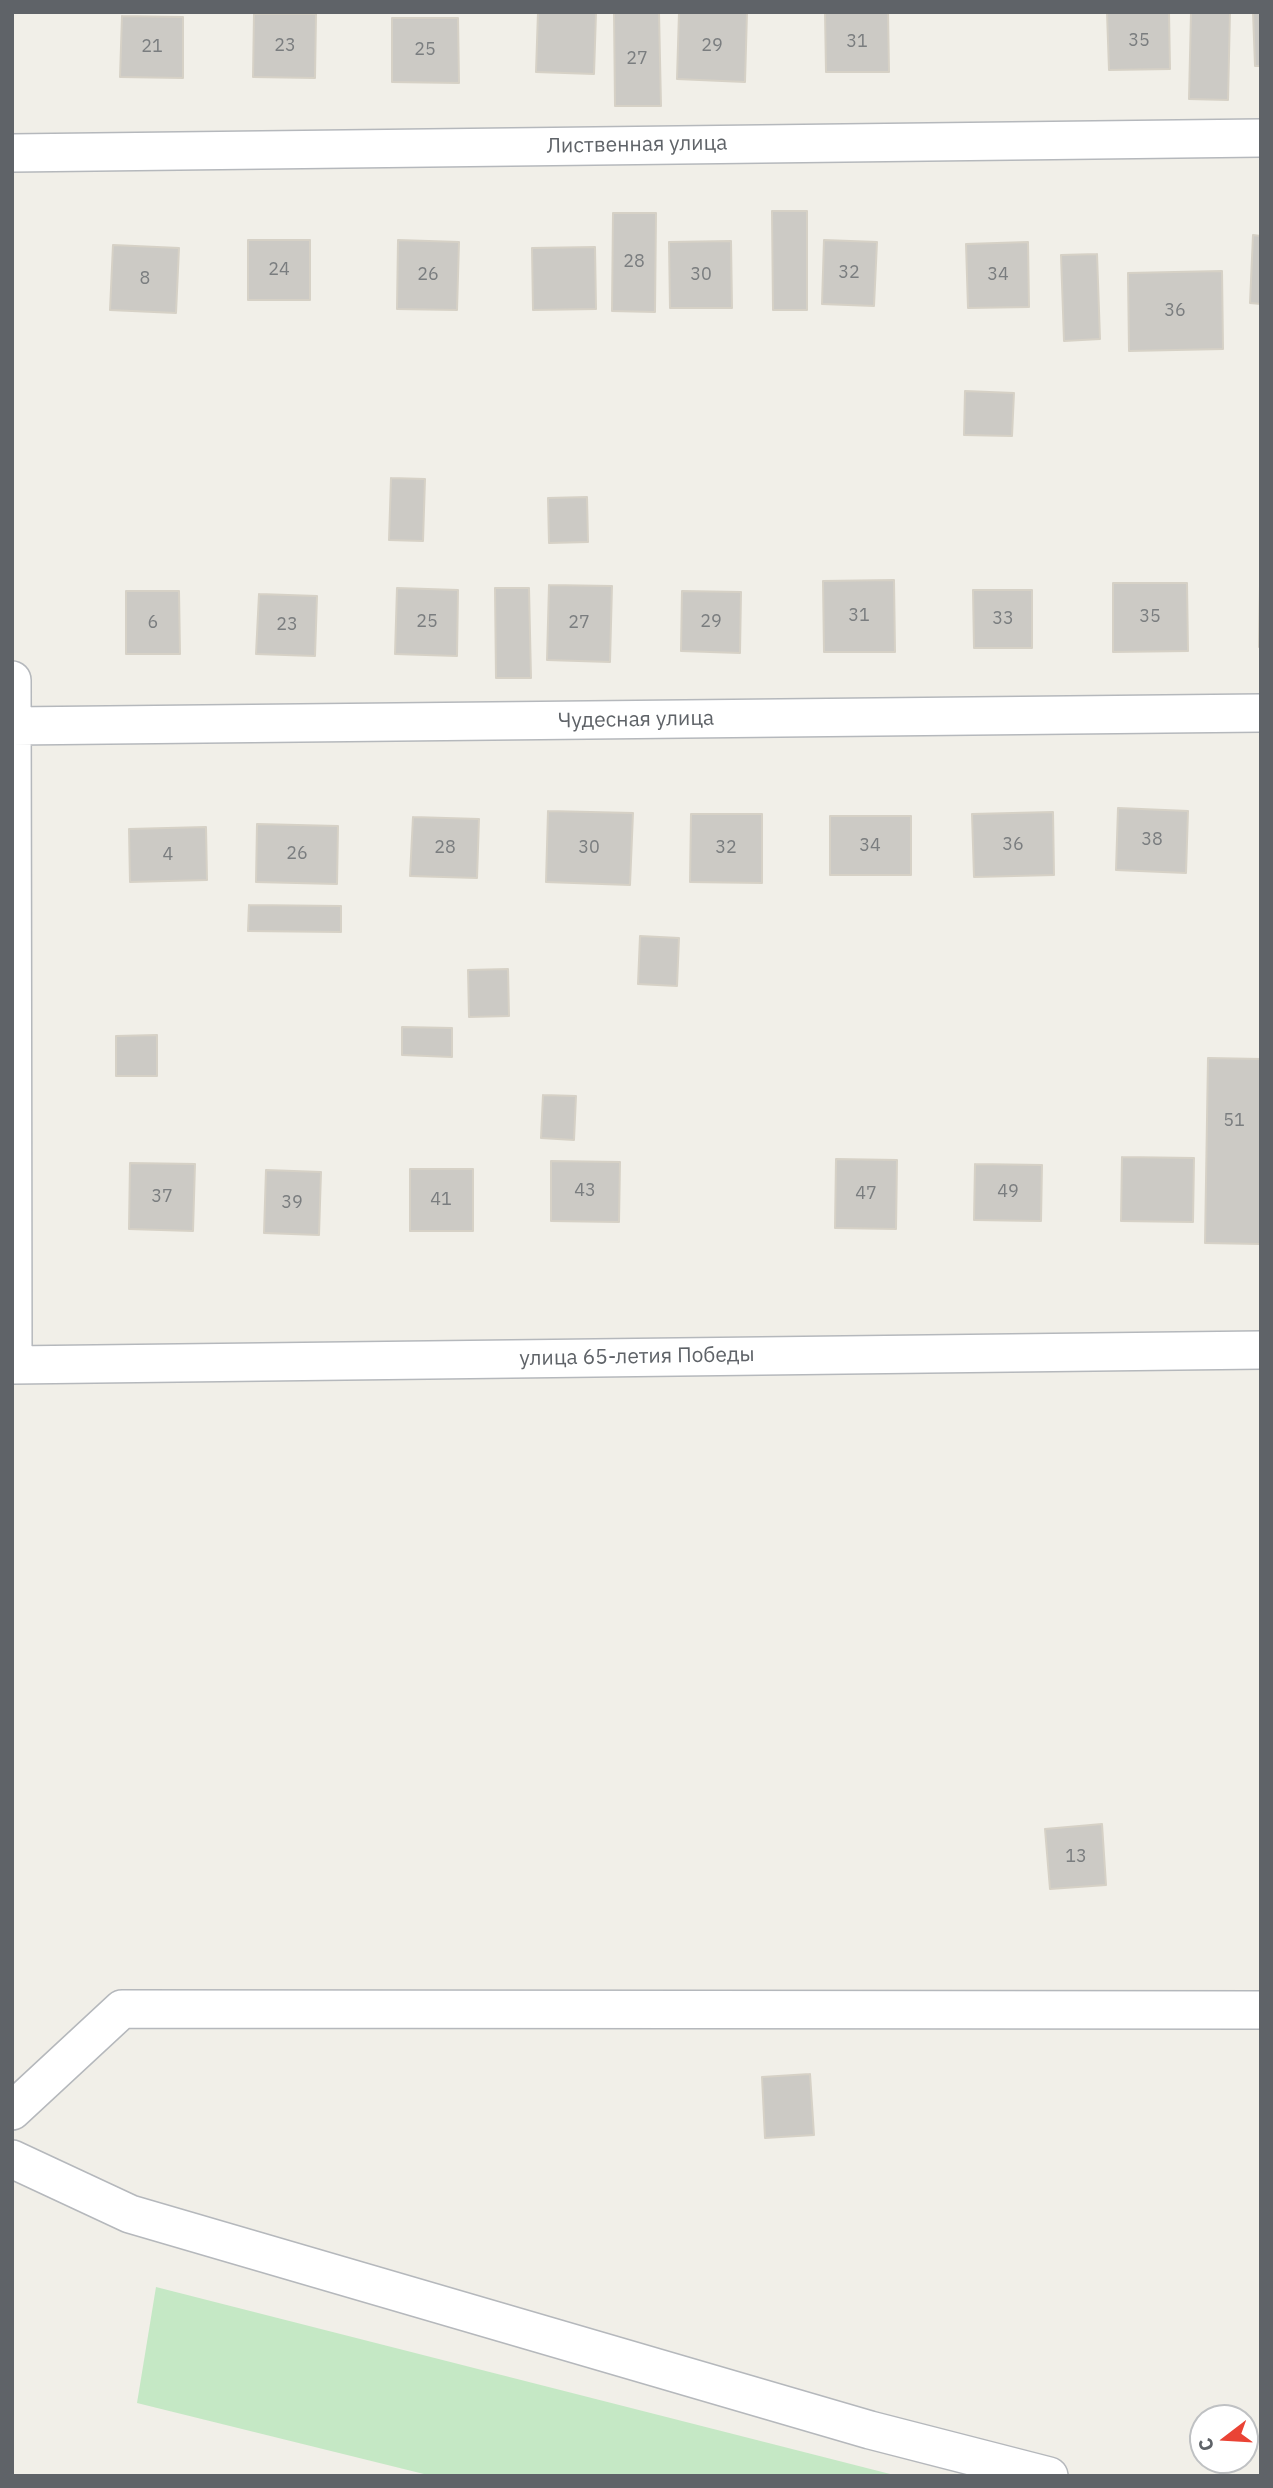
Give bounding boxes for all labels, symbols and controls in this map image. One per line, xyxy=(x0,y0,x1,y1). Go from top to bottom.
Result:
house number: 35 xyxy=(1128,30,1150,52)
house number: 31 xyxy=(846,31,868,53)
house number: 23 xyxy=(274,35,296,57)
house number: 29 xyxy=(701,35,723,57)
house number: 21 xyxy=(141,36,163,58)
house number: 25 xyxy=(414,39,436,61)
house number: 27 xyxy=(626,48,648,70)
street label: Лиственная улица xyxy=(546,131,728,159)
house number: 28 xyxy=(623,251,645,273)
house number: 24 xyxy=(268,259,290,281)
house number: 32 xyxy=(838,262,860,284)
house number: 26 xyxy=(417,264,439,286)
house number: 30 xyxy=(690,264,712,286)
house number: 34 xyxy=(987,264,1009,286)
house number: 8 xyxy=(140,268,150,290)
house number: 36 xyxy=(1164,300,1186,322)
house number: 31 xyxy=(848,605,870,627)
house number: 35 xyxy=(1139,606,1161,628)
house number: 33 xyxy=(992,608,1014,630)
house number: 25 xyxy=(416,611,438,633)
house number: 29 xyxy=(700,611,722,633)
house number: 6 xyxy=(148,612,158,634)
house number: 27 xyxy=(568,612,590,634)
house number: 23 xyxy=(276,614,298,636)
street label: Чудесная улица xyxy=(558,706,714,734)
house number: 38 xyxy=(1141,829,1163,851)
house number: 36 xyxy=(1002,834,1024,856)
house number: 34 xyxy=(859,835,881,857)
house number: 28 xyxy=(434,837,456,859)
house number: 30 xyxy=(578,837,600,859)
house number: 32 xyxy=(715,837,737,859)
house number: 26 xyxy=(286,843,308,865)
house number: 4 xyxy=(163,844,173,866)
house number: 51 xyxy=(1223,1110,1245,1132)
house number: 43 xyxy=(574,1180,596,1202)
house number: 49 xyxy=(997,1181,1019,1203)
house number: 47 xyxy=(855,1183,877,1205)
house number: 37 xyxy=(151,1186,173,1208)
house number: 41 xyxy=(430,1189,452,1211)
house number: 39 xyxy=(281,1192,303,1214)
street label: улица 65-летия Победы xyxy=(519,1342,755,1372)
house number: 13 xyxy=(1065,1846,1087,1868)
north arrow xyxy=(1189,2404,1259,2474)
text: С xyxy=(1193,2435,1219,2454)

